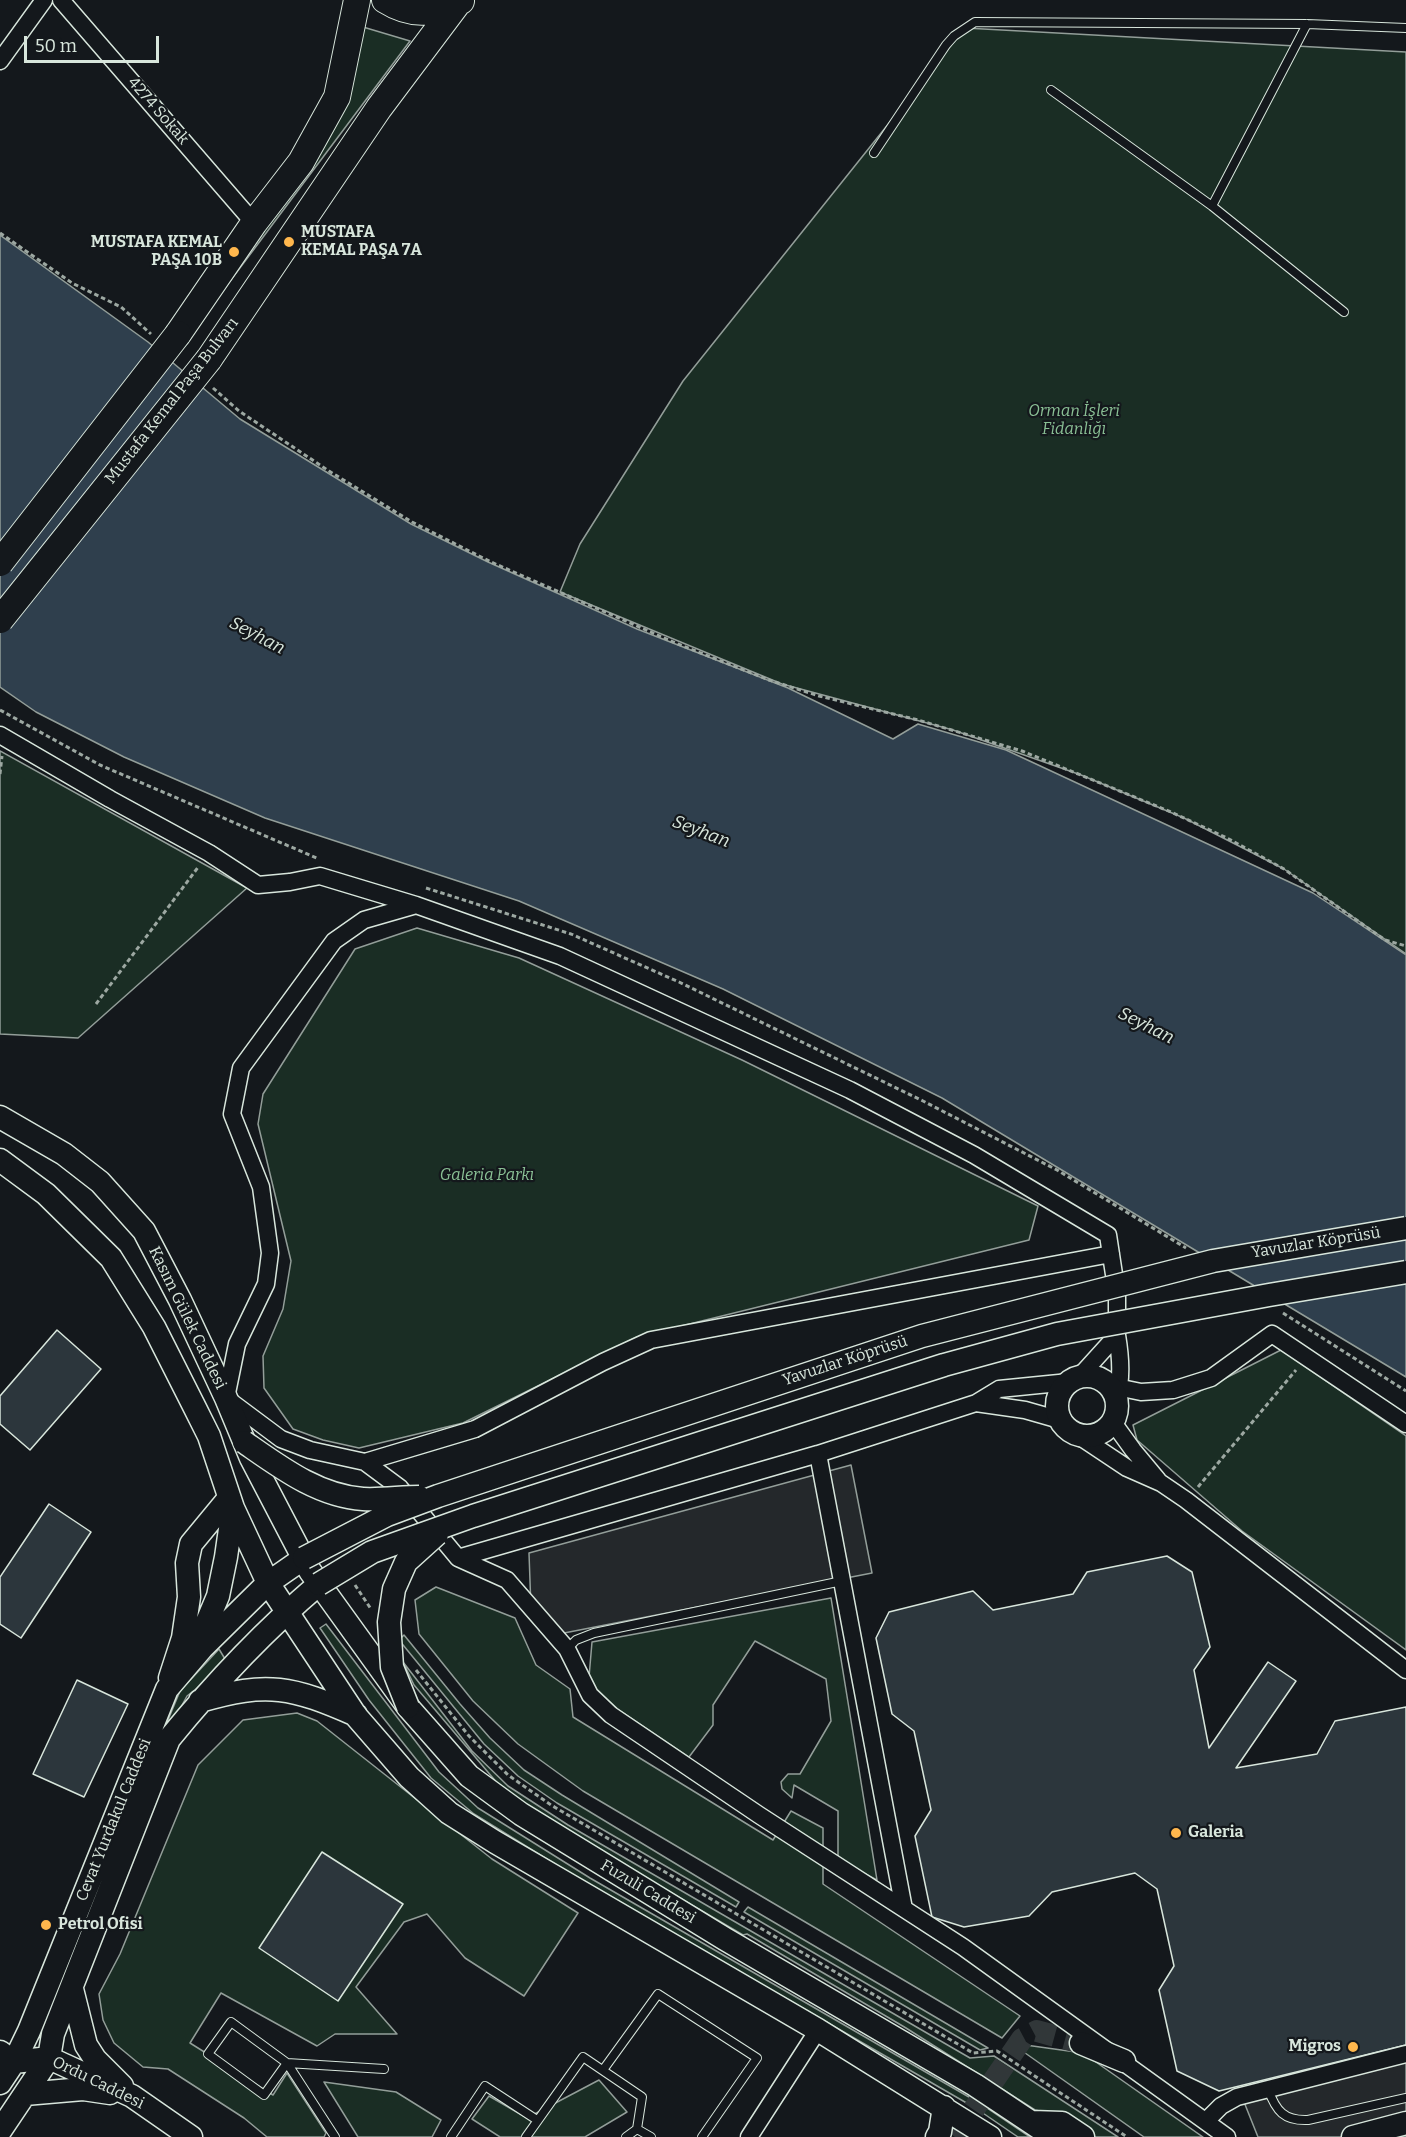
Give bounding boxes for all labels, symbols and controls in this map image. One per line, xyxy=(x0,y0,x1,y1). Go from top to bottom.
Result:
scale bar xyxy=(27,24,162,62)
text: 50 m xyxy=(35,35,77,57)
street label: 4274 Sokak xyxy=(123,73,193,149)
place label: MUSTAFA KEMAL PAŞA 7A xyxy=(301,223,422,261)
place label: MUSTAFA KEMAL PAŞA 10B xyxy=(91,233,222,271)
marker: MUSTAFA KEMAL PAŞA 7A xyxy=(282,235,296,249)
marker: MUSTAFA KEMAL PAŞA 10B xyxy=(227,245,241,259)
street label: Mustafa Kemal Paşa Bulvarı xyxy=(101,314,243,488)
park label: Orman İşleri Fidanlığı xyxy=(1028,402,1120,440)
water label: Seyhan xyxy=(226,612,288,660)
water label: Seyhan xyxy=(669,811,733,853)
water label: Seyhan xyxy=(1114,1003,1178,1049)
park label: Galeria Parkı xyxy=(440,1166,534,1186)
street label: Yavuzlar Köprüsü xyxy=(1250,1223,1382,1263)
street label: Kasım Gülek Caddesi xyxy=(144,1244,230,1392)
street label: Yavuzlar Köprüsü xyxy=(780,1332,910,1390)
street label: Cevat Yurdakul Caddesi xyxy=(73,1736,155,1904)
place label: Galeria xyxy=(1188,1823,1243,1843)
marker: Galeria xyxy=(1169,1826,1183,1840)
street label: Fuzuli Caddesi xyxy=(597,1856,699,1928)
place label: Petrol Ofisi xyxy=(58,1915,143,1935)
marker: Petrol Ofisi xyxy=(39,1918,53,1932)
place label: Migros xyxy=(1288,2037,1341,2057)
marker: Migros xyxy=(1346,2040,1360,2054)
street label: Ordu Caddesi xyxy=(49,2052,147,2114)

